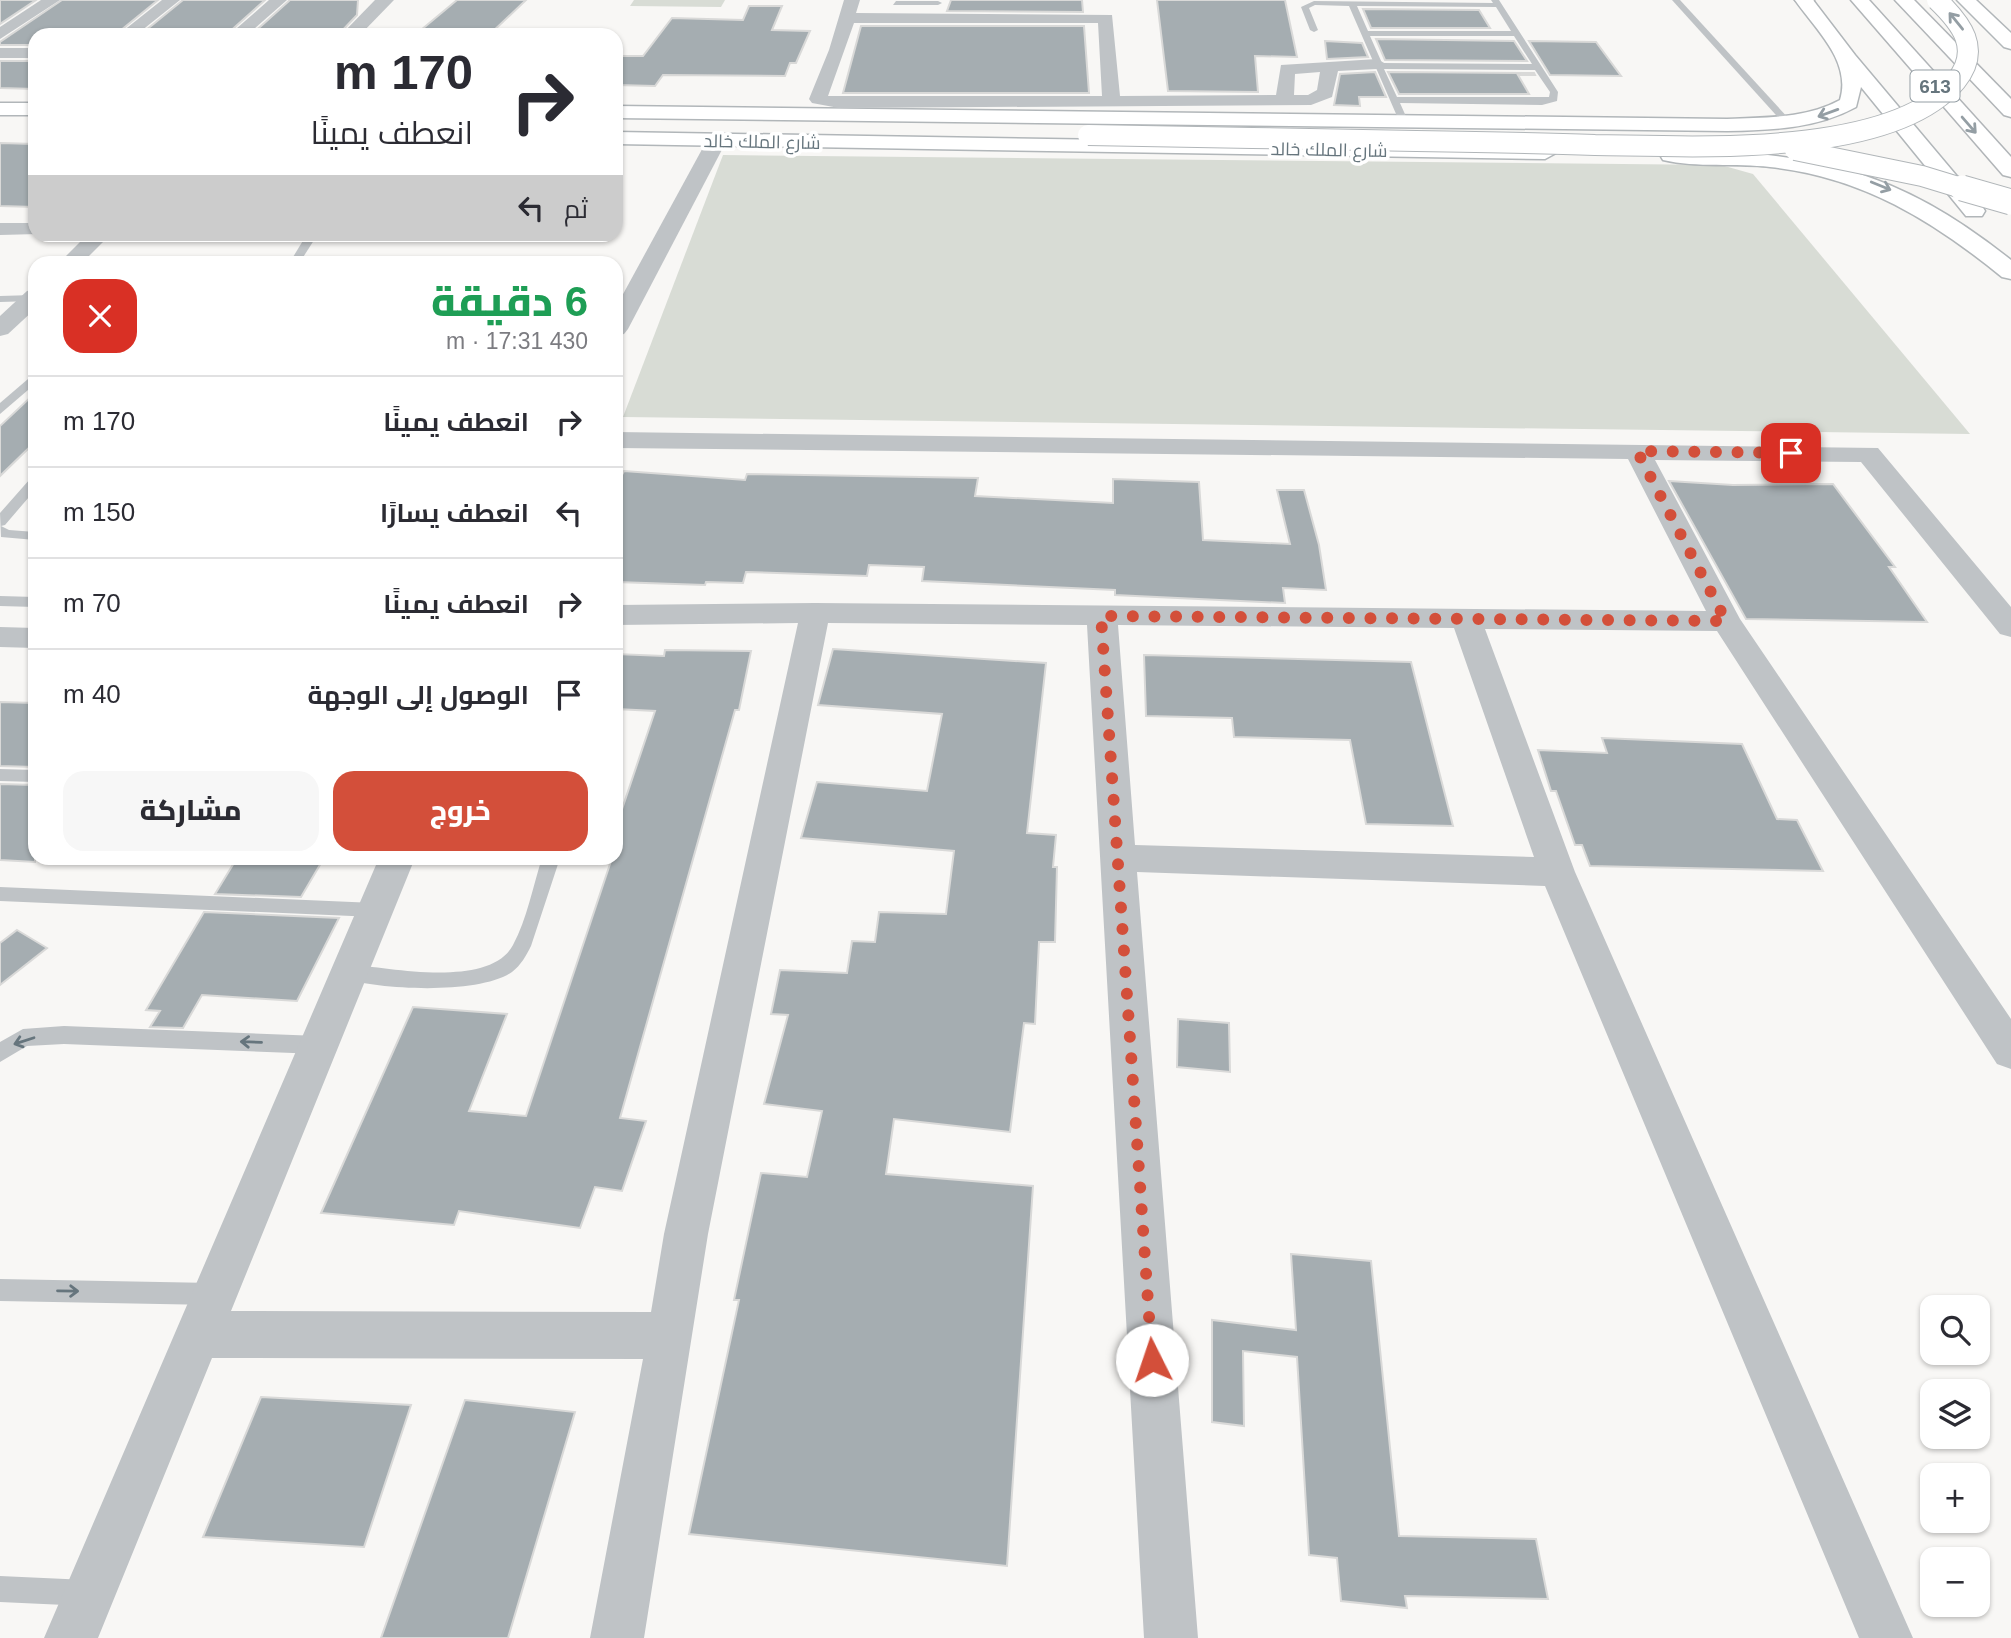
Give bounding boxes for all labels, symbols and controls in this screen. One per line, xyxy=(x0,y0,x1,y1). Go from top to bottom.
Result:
one-way arrow xyxy=(1949,13,1964,31)
text: 170 m xyxy=(334,45,473,99)
icon: right xyxy=(497,56,588,147)
road number: 613 xyxy=(1910,71,1960,102)
one-way arrow xyxy=(1818,108,1840,120)
text: انعطف يمينًا xyxy=(310,115,473,151)
one-way arrow xyxy=(1961,116,1977,134)
street label: شارع الملك خالد xyxy=(703,131,821,155)
street label: شارع الملك خالد xyxy=(1270,139,1388,163)
one-way arrow xyxy=(1869,180,1891,193)
icon: left xyxy=(512,189,550,227)
text: ثم xyxy=(564,194,588,224)
text: 6 دقيقة xyxy=(431,278,588,325)
button: close xyxy=(63,279,137,353)
text: 430 m · 17:31 xyxy=(446,328,588,354)
icon: right xyxy=(550,403,588,441)
text: 170 m xyxy=(63,406,135,436)
text: انعطف يمينًا xyxy=(383,407,529,437)
pin xyxy=(1761,423,1821,483)
icon: arrive xyxy=(1772,434,1810,472)
icon: left xyxy=(550,494,588,532)
text: 150 m xyxy=(63,497,135,527)
text: انعطف يسارًا xyxy=(380,498,529,528)
icon: right xyxy=(550,585,588,623)
text: 70 m xyxy=(63,588,121,618)
text: انعطف يمينًا xyxy=(383,589,529,619)
icon: arrive xyxy=(550,676,588,714)
text: 40 m xyxy=(63,679,121,709)
text: الوصول إلى الوجهة xyxy=(307,680,529,710)
button: مشاركة xyxy=(63,771,319,851)
button: خروج xyxy=(333,771,588,851)
one-way arrow xyxy=(14,1035,36,1048)
one-way arrow xyxy=(240,1035,263,1048)
one-way arrow xyxy=(56,1285,79,1298)
map controls xyxy=(1920,1295,1990,1617)
button: search xyxy=(1920,1295,1990,1365)
position arrow xyxy=(1115,1323,1189,1397)
button: layers xyxy=(1920,1379,1990,1449)
button: + xyxy=(1920,1463,1990,1533)
button: − xyxy=(1920,1547,1990,1617)

